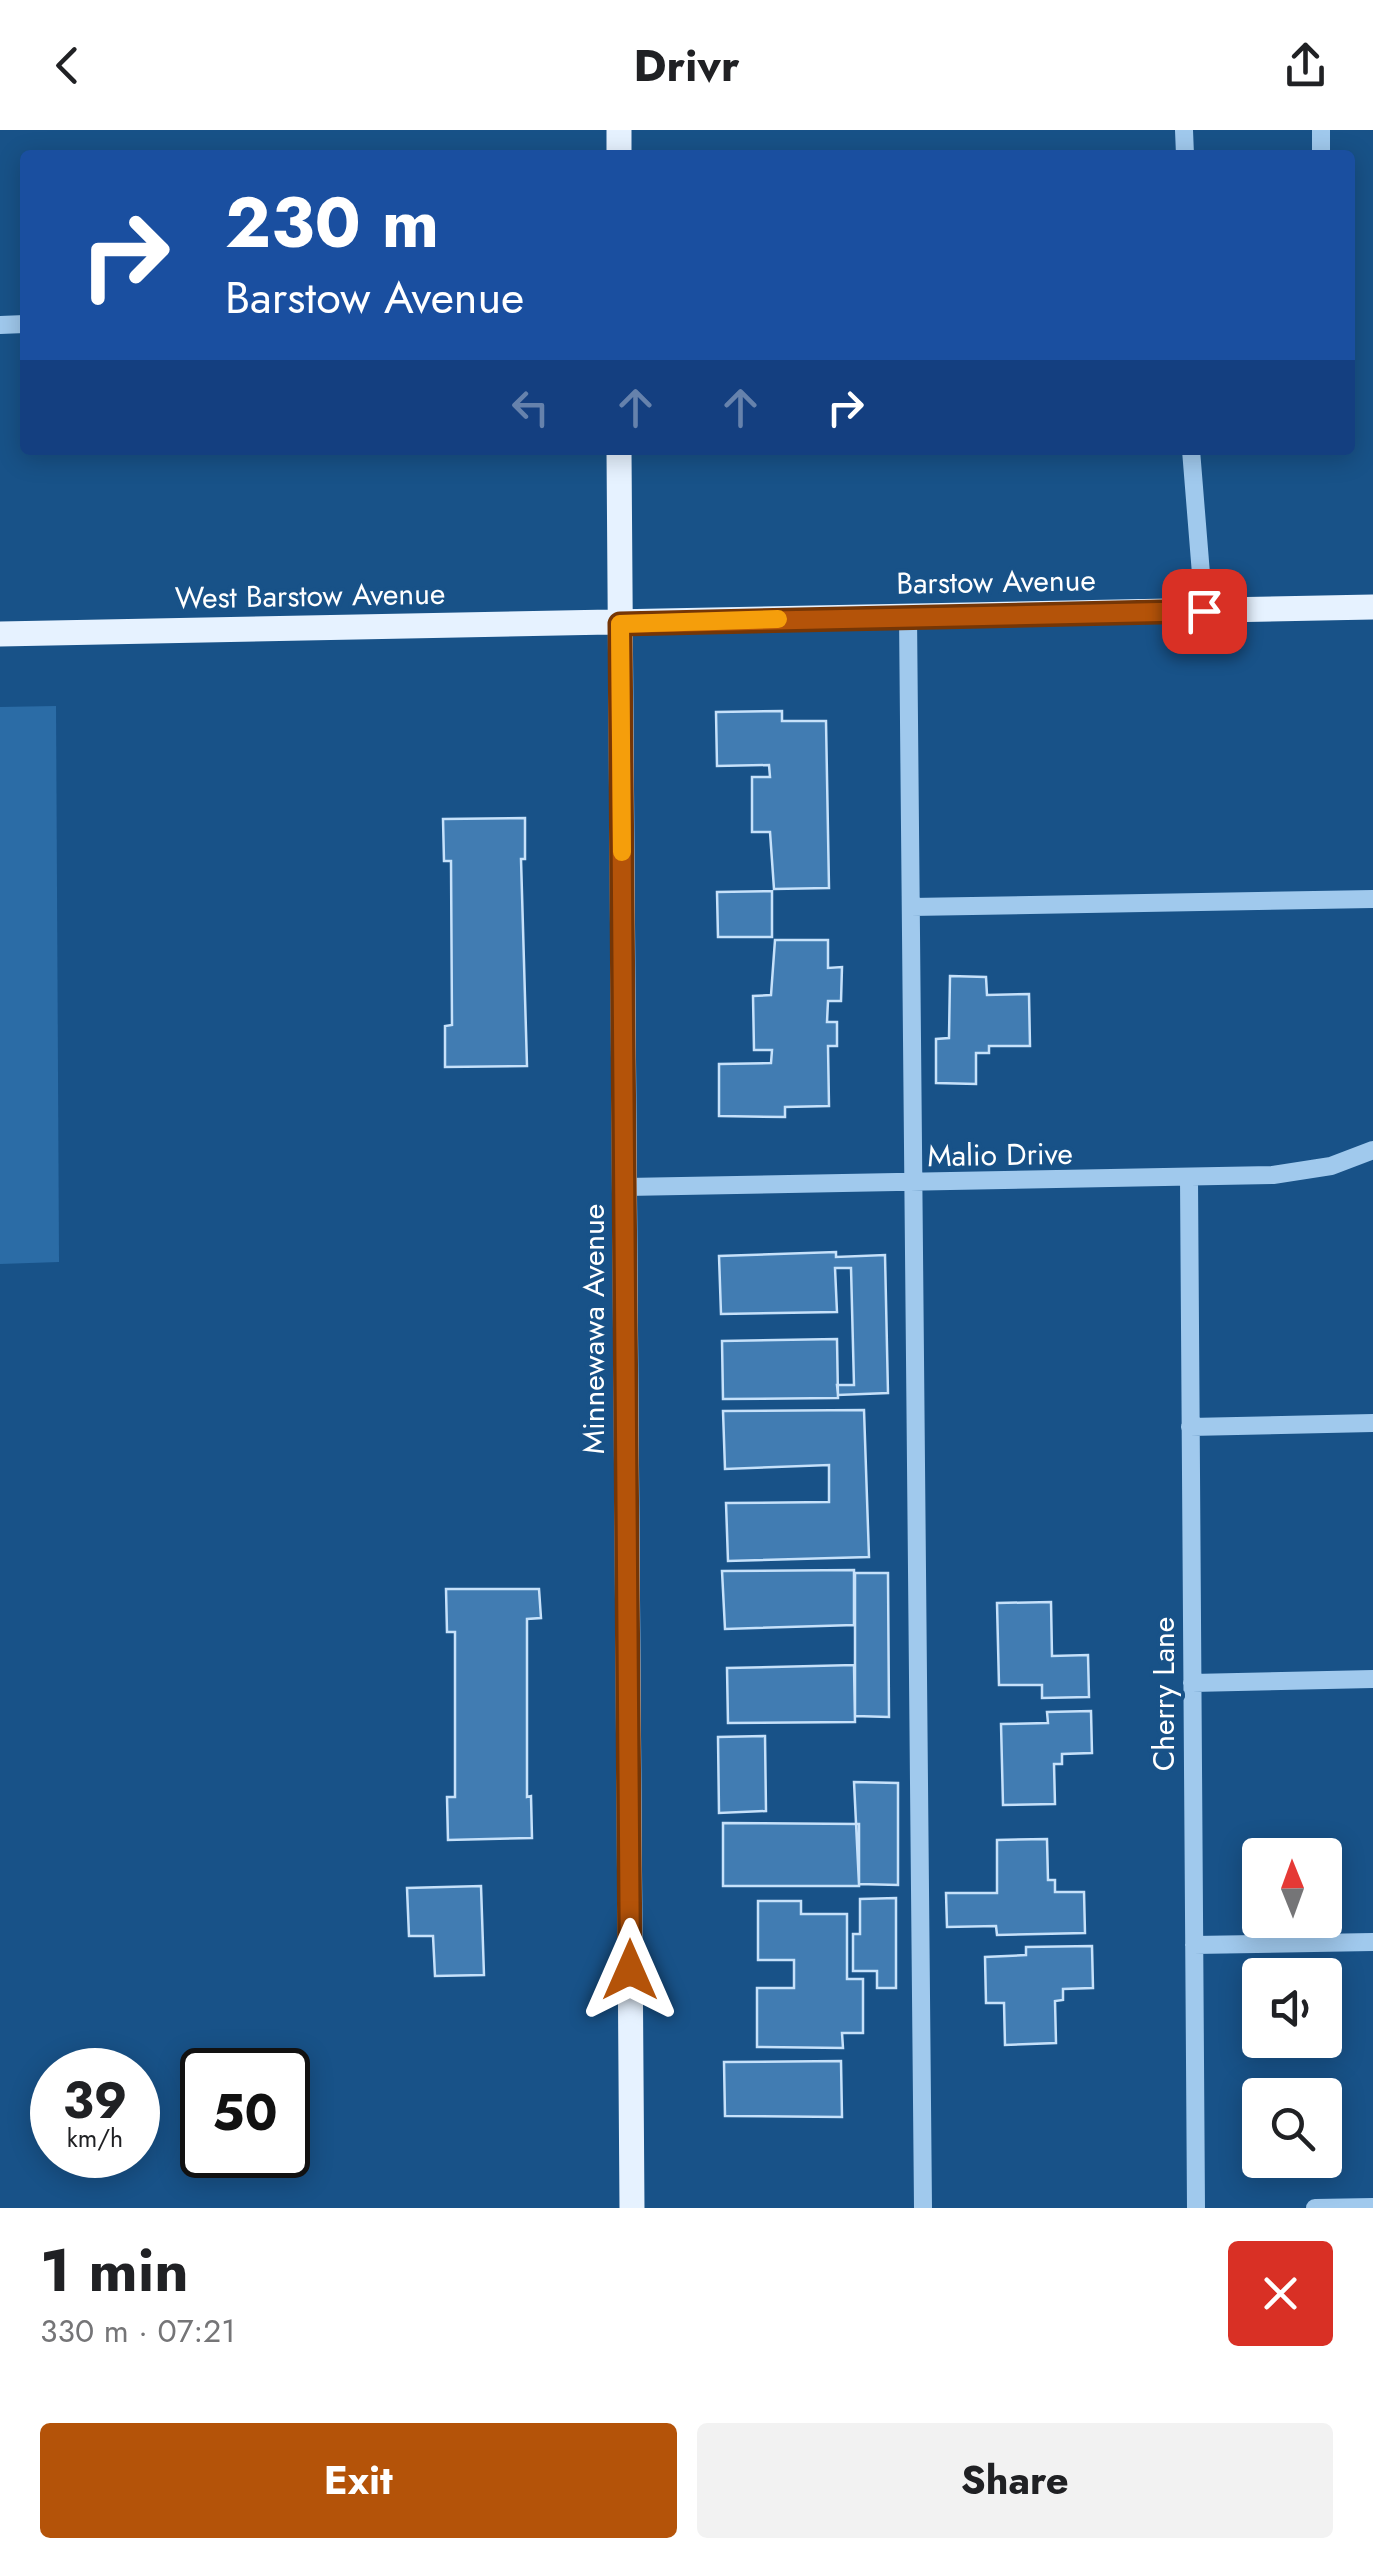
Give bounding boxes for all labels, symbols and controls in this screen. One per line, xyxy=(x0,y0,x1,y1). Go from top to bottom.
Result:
text: Drivr xyxy=(633,33,740,98)
icon: back xyxy=(40,38,95,93)
icon: share xyxy=(1278,38,1333,93)
text: 230 m xyxy=(225,172,439,273)
icon: right xyxy=(60,190,190,320)
text: Barstow Avenue xyxy=(225,265,524,330)
icon: left xyxy=(503,380,558,435)
icon: ahead xyxy=(608,380,663,435)
icon: ahead xyxy=(713,380,768,435)
icon: right xyxy=(818,380,873,435)
street label: Barstow Avenue xyxy=(896,558,1096,605)
pin xyxy=(1162,569,1247,654)
street label: West Barstow Avenue xyxy=(174,572,446,619)
icon: arrive xyxy=(1177,584,1232,639)
street label: Malio Drive xyxy=(927,1132,1073,1177)
street label: Minnewawa Avenue xyxy=(572,1204,615,1454)
street label: Cherry Lane xyxy=(1142,1617,1185,1771)
north arrow xyxy=(1242,1838,1342,1938)
map controls xyxy=(1242,1838,1342,2178)
position arrow xyxy=(578,1918,682,2022)
button: sound xyxy=(1242,1958,1342,2058)
speed limit sign: 50 xyxy=(180,2048,310,2178)
text: 39 xyxy=(63,2064,127,2137)
button: search xyxy=(1242,2078,1342,2178)
text: km/h xyxy=(67,2120,123,2156)
text: 1 min xyxy=(40,2227,189,2314)
button: close xyxy=(1228,2241,1333,2346)
text: 330 m · 07:21 xyxy=(40,2308,236,2354)
button: Exit xyxy=(40,2423,677,2538)
button: Share xyxy=(697,2423,1333,2538)

